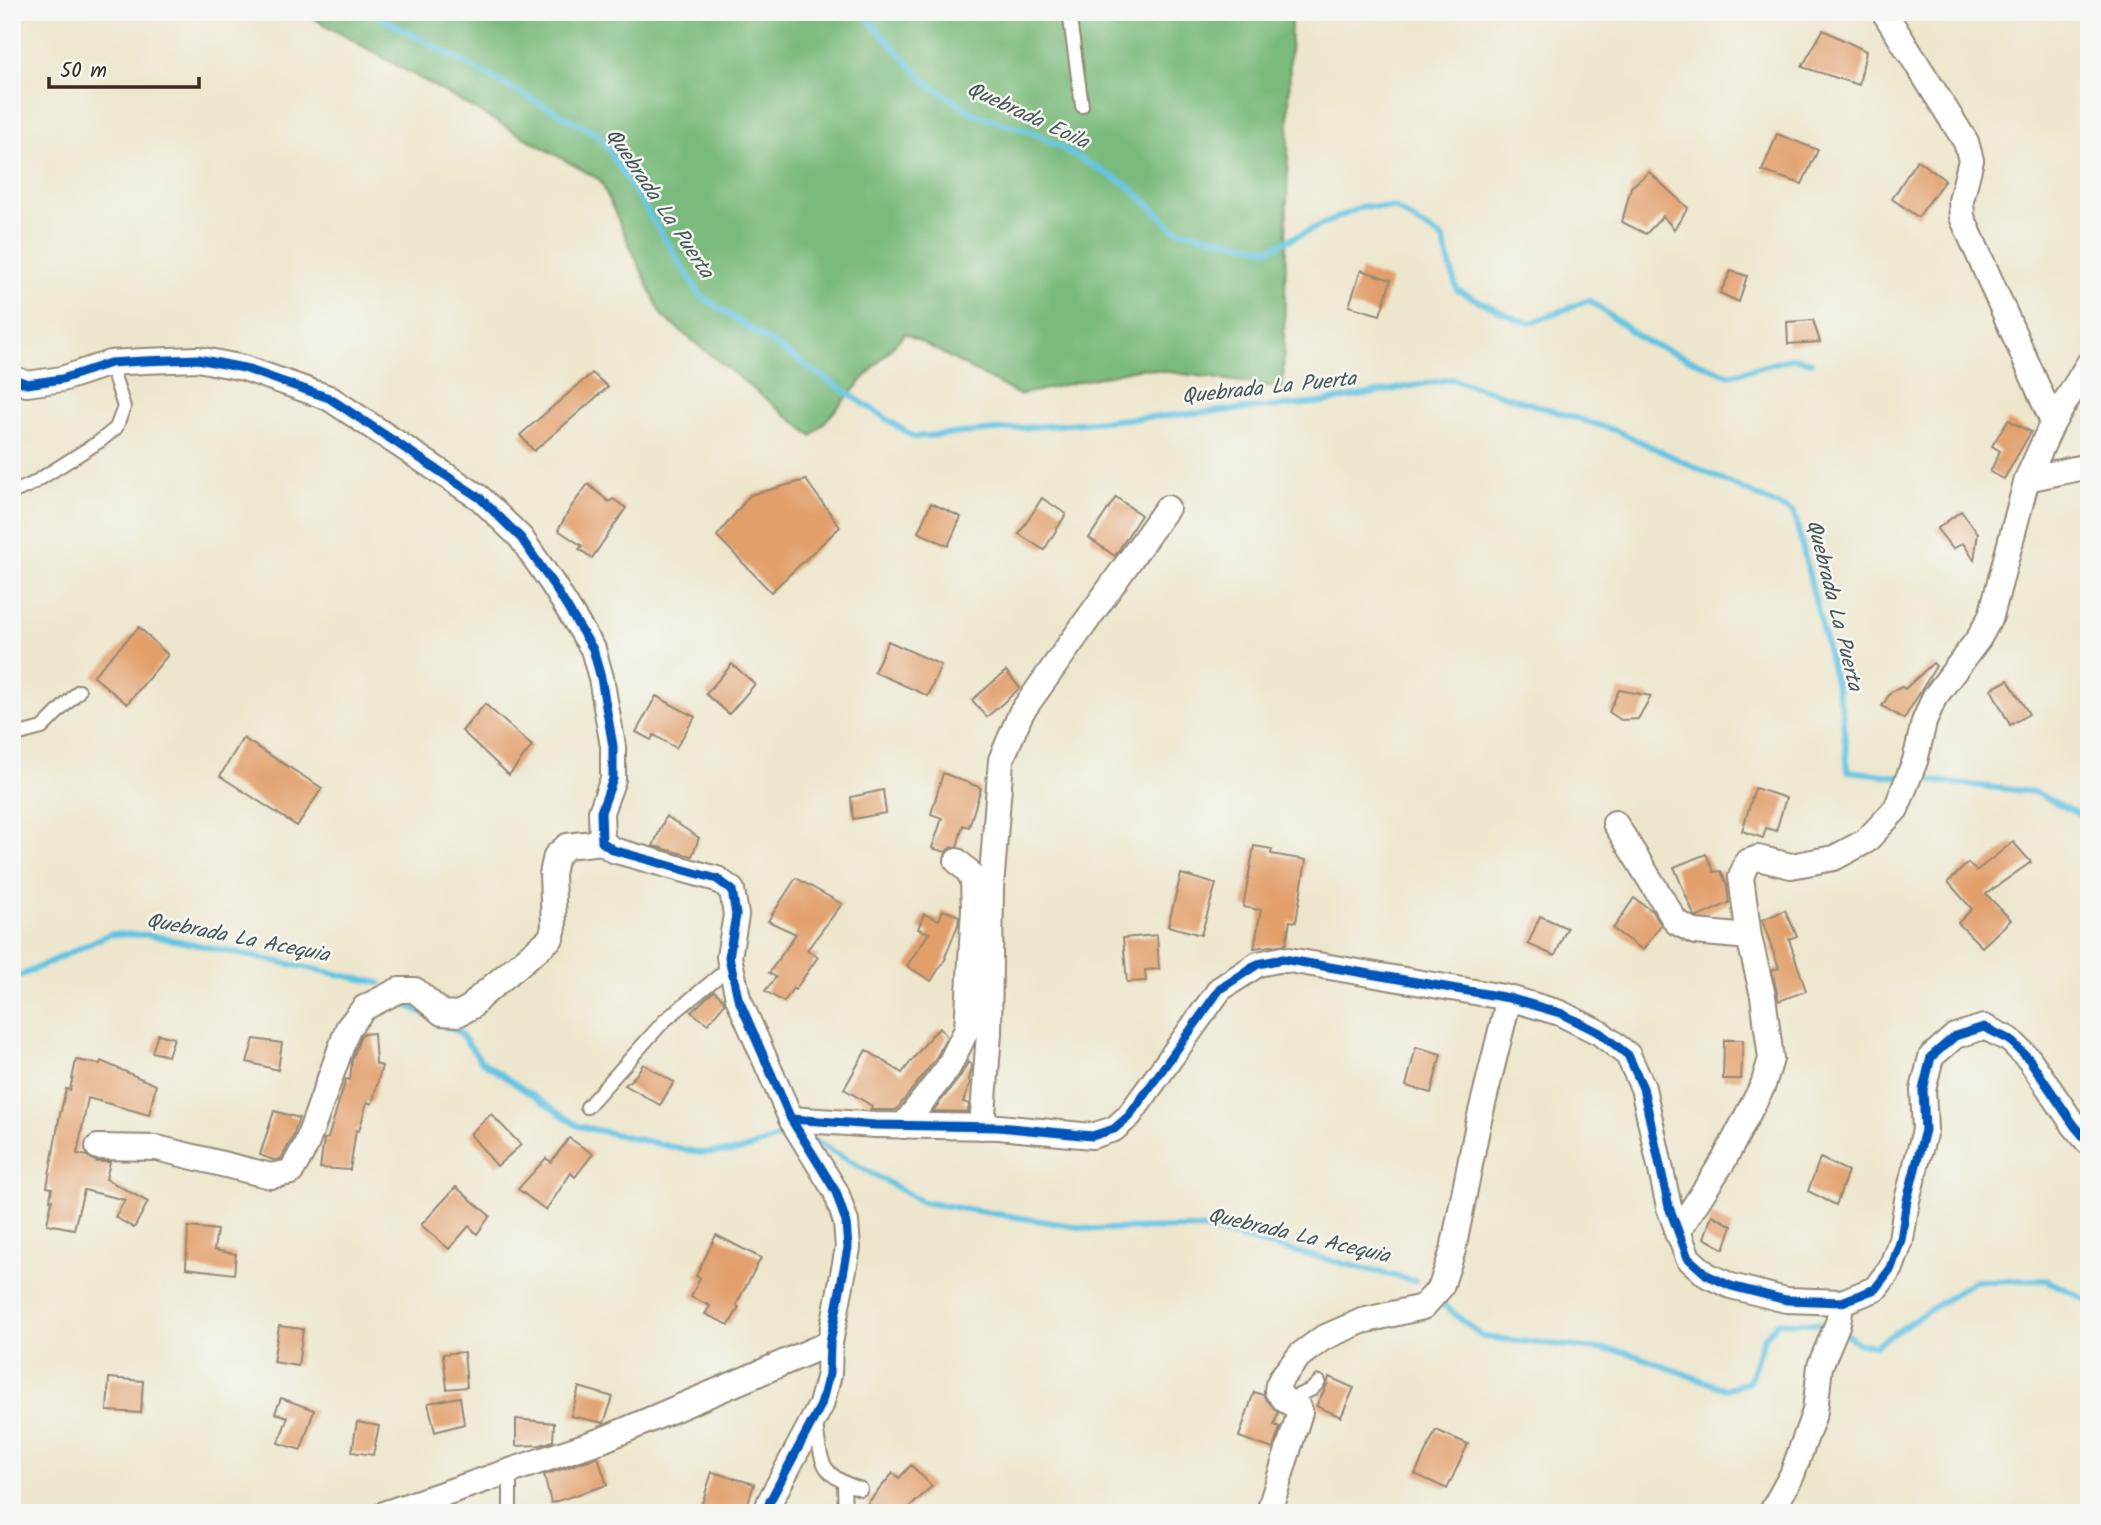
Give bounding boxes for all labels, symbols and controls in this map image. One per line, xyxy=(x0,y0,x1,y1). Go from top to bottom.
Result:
scale bar xyxy=(49,46,200,90)
text: 50 m xyxy=(60,55,107,88)
water label: Quebrada Eoila xyxy=(961,74,1095,160)
water label: Quebrada La Puerta xyxy=(596,122,722,287)
water label: Quebrada La Puerta xyxy=(1180,363,1359,414)
water label: Quebrada La Puerta xyxy=(1796,516,1871,695)
water label: Quebrada La Acequia xyxy=(143,905,333,973)
water label: Quebrada La Acequia xyxy=(1204,1199,1394,1274)

